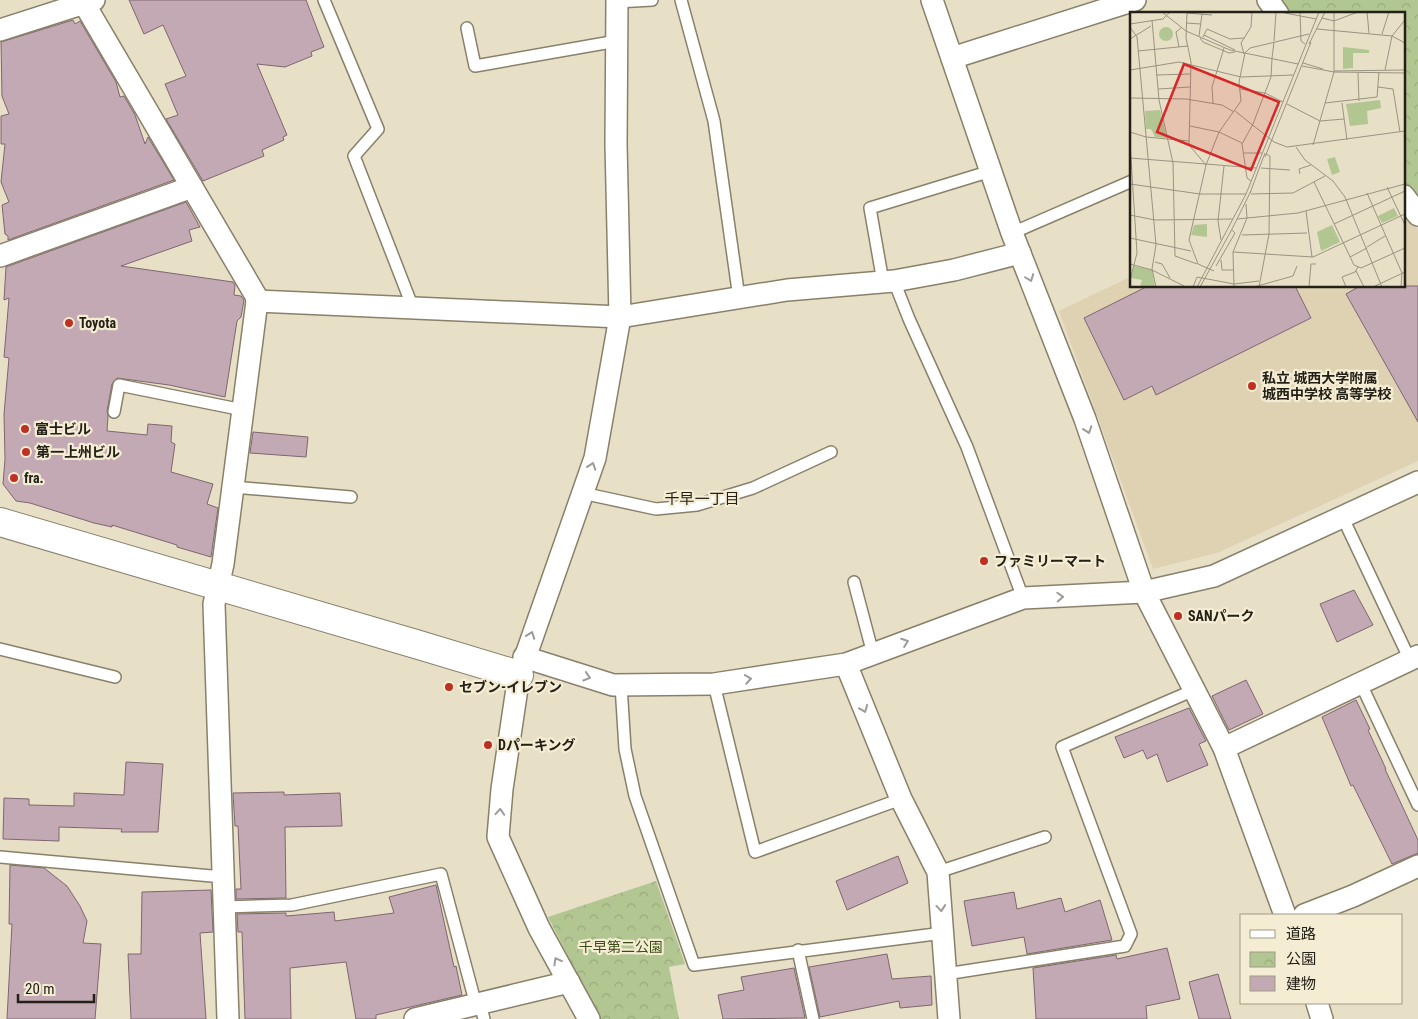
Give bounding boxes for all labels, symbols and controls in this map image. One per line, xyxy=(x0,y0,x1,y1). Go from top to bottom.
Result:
inset map xyxy=(1130,12,1406,288)
one-way arrow xyxy=(1024,273,1034,282)
place label: Toyota xyxy=(79,315,116,331)
marker: Toyota xyxy=(63,317,75,329)
place label: 私立 城西大学附属 城西中学校 高等学校 xyxy=(1262,370,1391,402)
marker: 私立 城西大学附属 城西中学校 高等学校 xyxy=(1246,380,1258,392)
place label: 富士ビル xyxy=(35,421,91,437)
marker: 富士ビル xyxy=(19,423,31,435)
one-way arrow xyxy=(1083,425,1093,434)
place label: 第一上州ビル xyxy=(36,444,120,460)
marker: 第一上州ビル xyxy=(20,446,32,458)
one-way arrow xyxy=(586,462,596,470)
place label: fra. xyxy=(24,470,44,486)
marker: fra. xyxy=(8,472,20,484)
district label: 千早一丁目 xyxy=(664,490,740,508)
place label: ファミリーマート xyxy=(994,553,1106,569)
marker: ファミリーマート xyxy=(978,555,990,567)
one-way arrow xyxy=(1056,591,1064,602)
place label: SANパーク xyxy=(1188,608,1255,624)
marker: SANパーク xyxy=(1172,610,1184,622)
one-way arrow xyxy=(526,631,536,640)
one-way arrow xyxy=(900,638,909,648)
one-way arrow xyxy=(582,672,590,682)
one-way arrow xyxy=(744,674,752,685)
place label: セブン-イレブン xyxy=(459,679,562,695)
marker: セブン-イレブン xyxy=(443,681,455,693)
one-way arrow xyxy=(858,704,869,713)
place label: Dパーキング xyxy=(498,737,576,753)
marker: Dパーキング xyxy=(482,739,494,751)
one-way arrow xyxy=(495,808,506,816)
one-way arrow xyxy=(935,904,946,912)
legend xyxy=(1240,914,1403,1004)
text: 道路 xyxy=(1286,925,1316,943)
park label: 千早第二公園 xyxy=(579,939,663,955)
text: 公園 xyxy=(1286,950,1316,968)
one-way arrow xyxy=(553,957,563,966)
scale bar xyxy=(18,972,94,1004)
text: 建物 xyxy=(1286,975,1316,993)
text: 20 m xyxy=(25,980,55,998)

